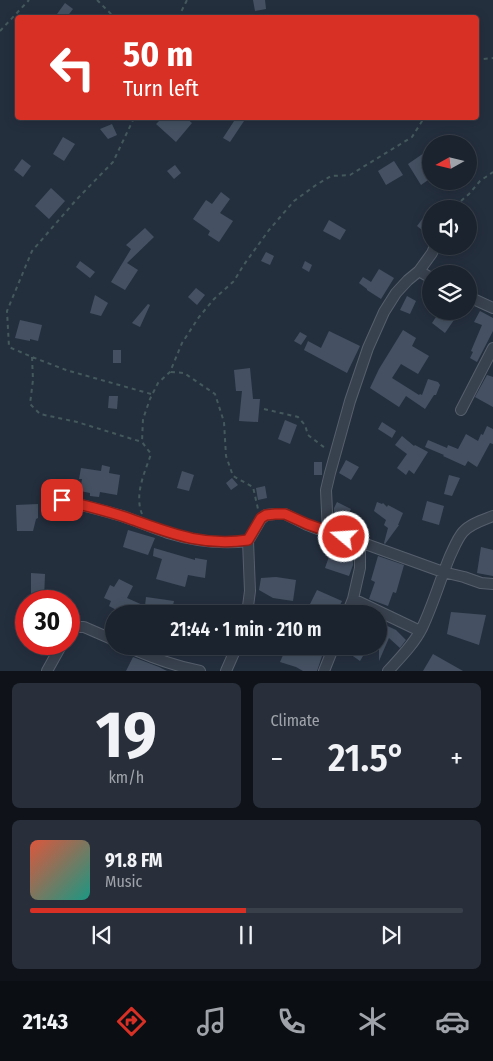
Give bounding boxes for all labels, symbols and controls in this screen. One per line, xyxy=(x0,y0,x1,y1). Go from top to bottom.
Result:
text: 50 m xyxy=(123,33,193,75)
icon: left xyxy=(40,35,105,100)
text: Turn left xyxy=(123,75,199,102)
north arrow xyxy=(422,135,478,190)
map controls xyxy=(422,135,477,320)
button: sound xyxy=(422,200,477,255)
button: layers xyxy=(422,265,477,320)
pin xyxy=(41,479,83,521)
icon: arrive xyxy=(48,486,76,514)
position arrow xyxy=(317,510,369,562)
speed limit sign: 30 xyxy=(15,590,80,655)
text: 21:44 · 1 min · 210 m xyxy=(170,618,322,641)
text: 19 xyxy=(96,696,157,774)
text: Climate xyxy=(271,711,320,730)
text: 21.5° xyxy=(328,735,405,781)
text: − xyxy=(271,742,283,775)
text: + xyxy=(450,742,463,775)
text: km/h xyxy=(108,768,144,787)
text: 91.8 FM xyxy=(105,849,162,872)
text: Music xyxy=(105,872,142,891)
icon: previous xyxy=(88,921,116,949)
icon: pause xyxy=(232,921,260,949)
icon: next xyxy=(377,921,405,949)
icon: directions xyxy=(114,1004,149,1039)
icon: music xyxy=(194,1004,229,1039)
icon: phone xyxy=(274,1004,309,1039)
icon: climate xyxy=(355,1004,390,1039)
icon: car xyxy=(435,1004,470,1039)
text: 21:43 xyxy=(23,1008,68,1035)

